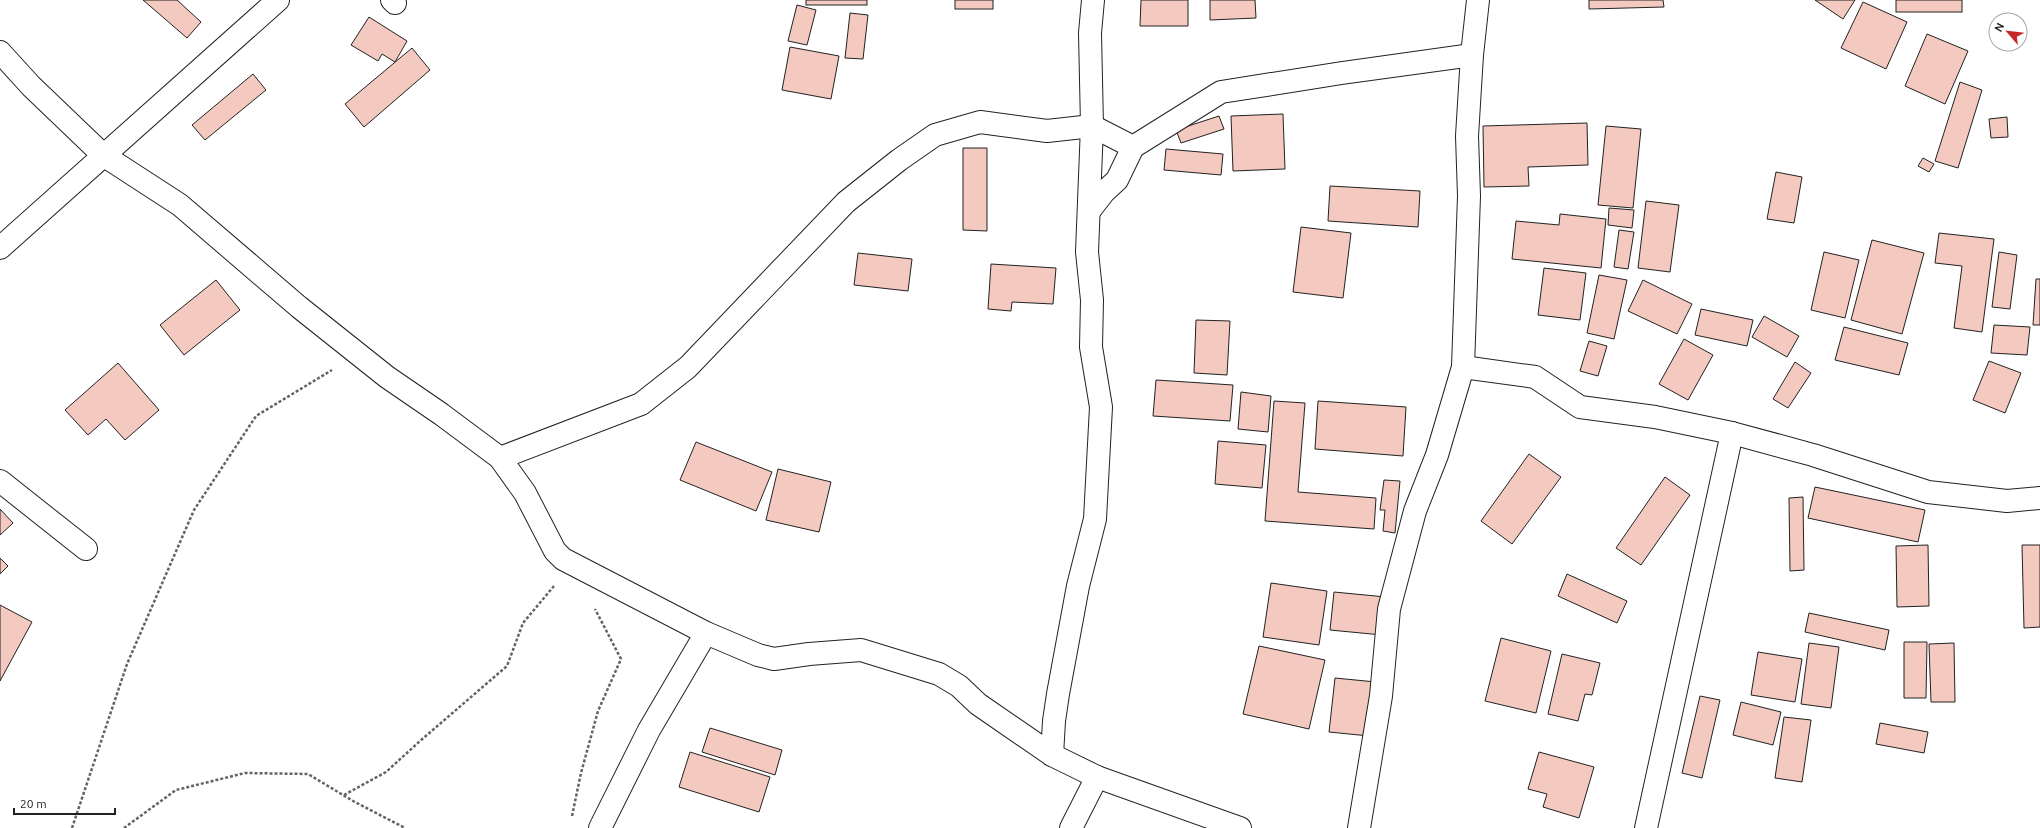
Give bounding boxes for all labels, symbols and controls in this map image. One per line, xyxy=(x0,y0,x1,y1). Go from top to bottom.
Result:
north arrow xyxy=(1988,12,2028,52)
text: N xyxy=(1992,21,2006,34)
scale bar xyxy=(14,790,115,816)
text: 20 m xyxy=(20,797,47,810)

